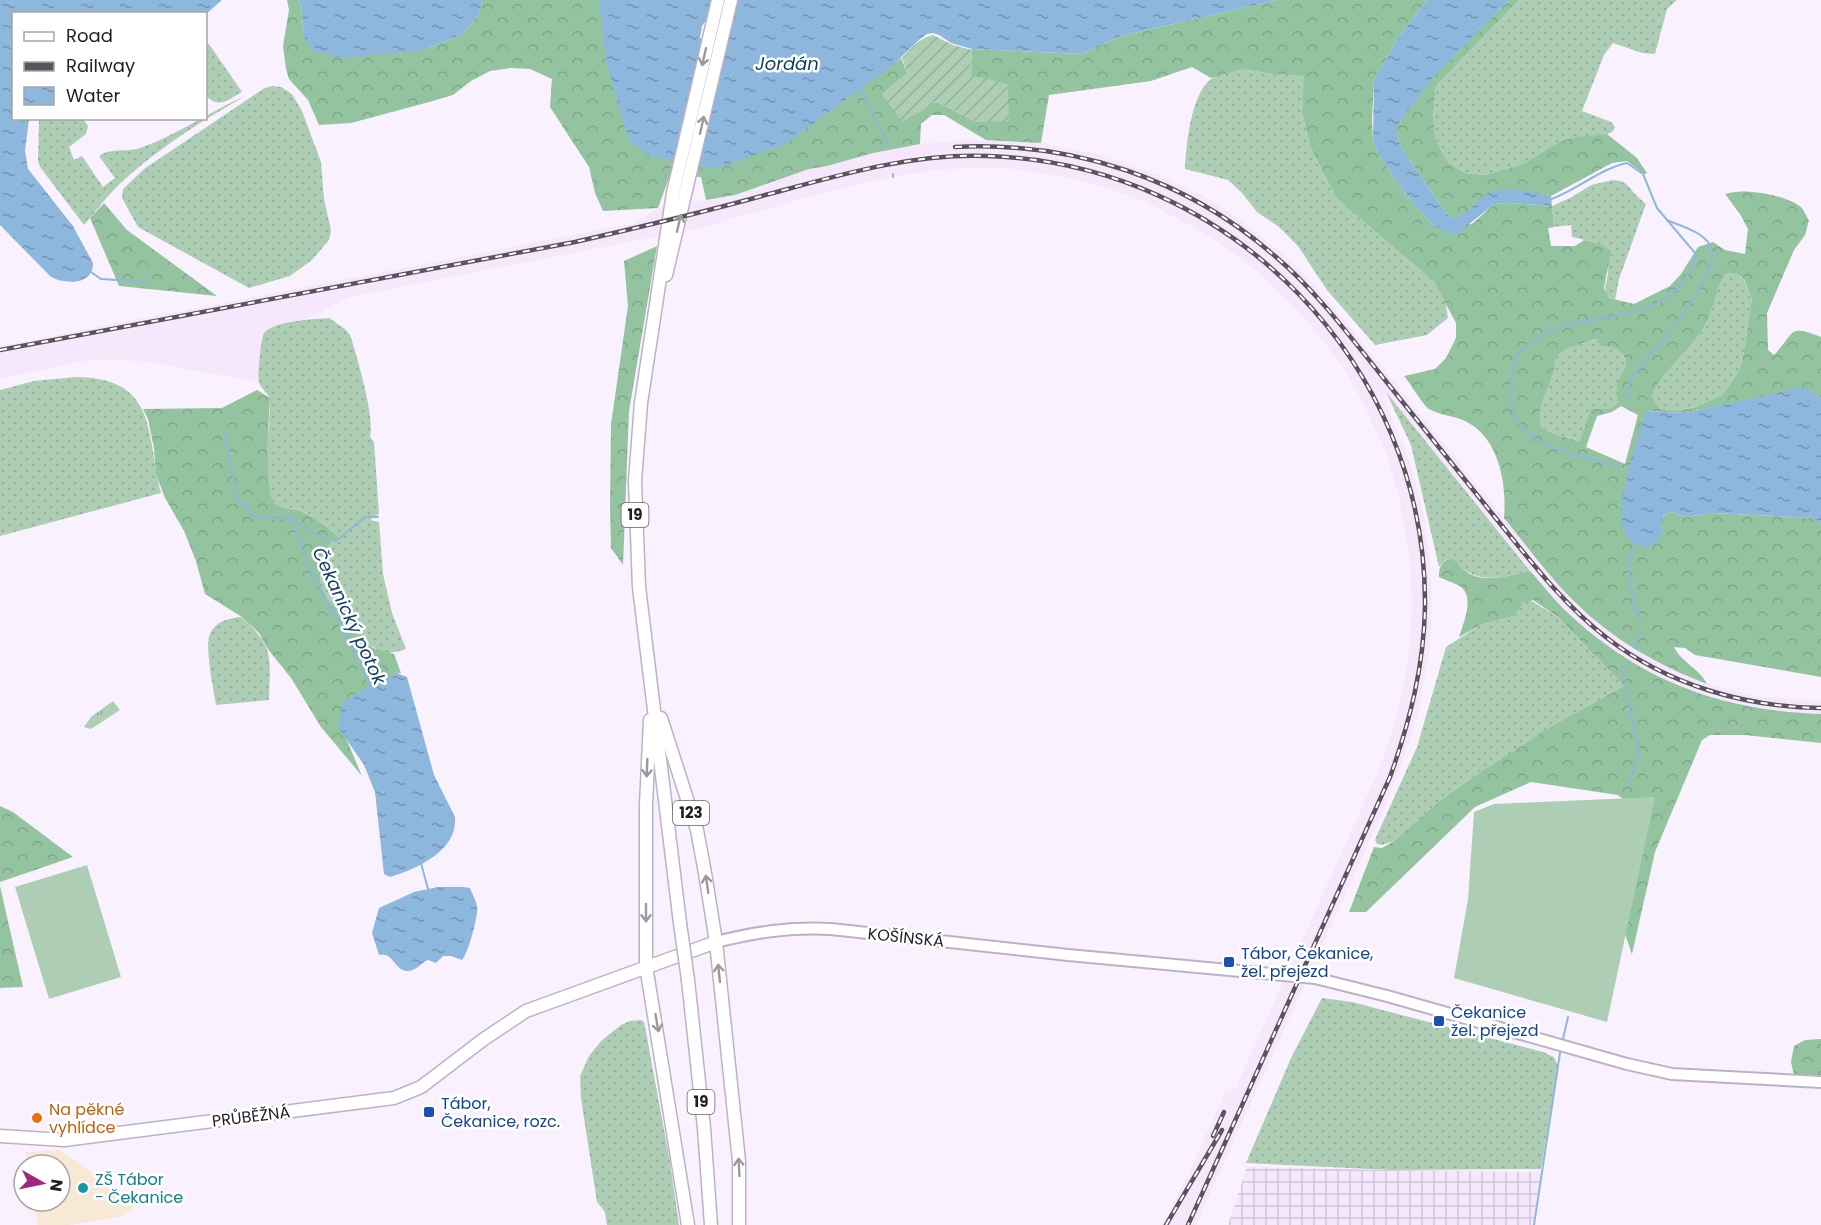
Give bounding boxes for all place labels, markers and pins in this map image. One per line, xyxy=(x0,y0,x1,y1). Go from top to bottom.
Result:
place label: Tábor, Čekanice, žel. přejezd xyxy=(1241,942,1373,983)
marker: Tábor, Čekanice, žel. přejezd xyxy=(1222,955,1236,969)
place label: Čekanice žel. přejezd xyxy=(1451,1001,1538,1042)
marker: Čekanice žel. přejezd xyxy=(1432,1014,1446,1028)
place label: Tábor, Čekanice, rozc. xyxy=(441,1092,560,1133)
place label: Na pěkné vyhlídce xyxy=(49,1098,125,1139)
marker: Tábor, Čekanice, rozc. xyxy=(422,1105,436,1119)
marker: Na pěkné vyhlídce xyxy=(30,1111,44,1125)
place label: ZŠ Tábor - Čekanice xyxy=(95,1168,183,1209)
marker: ZŠ Tábor - Čekanice xyxy=(76,1181,90,1195)

